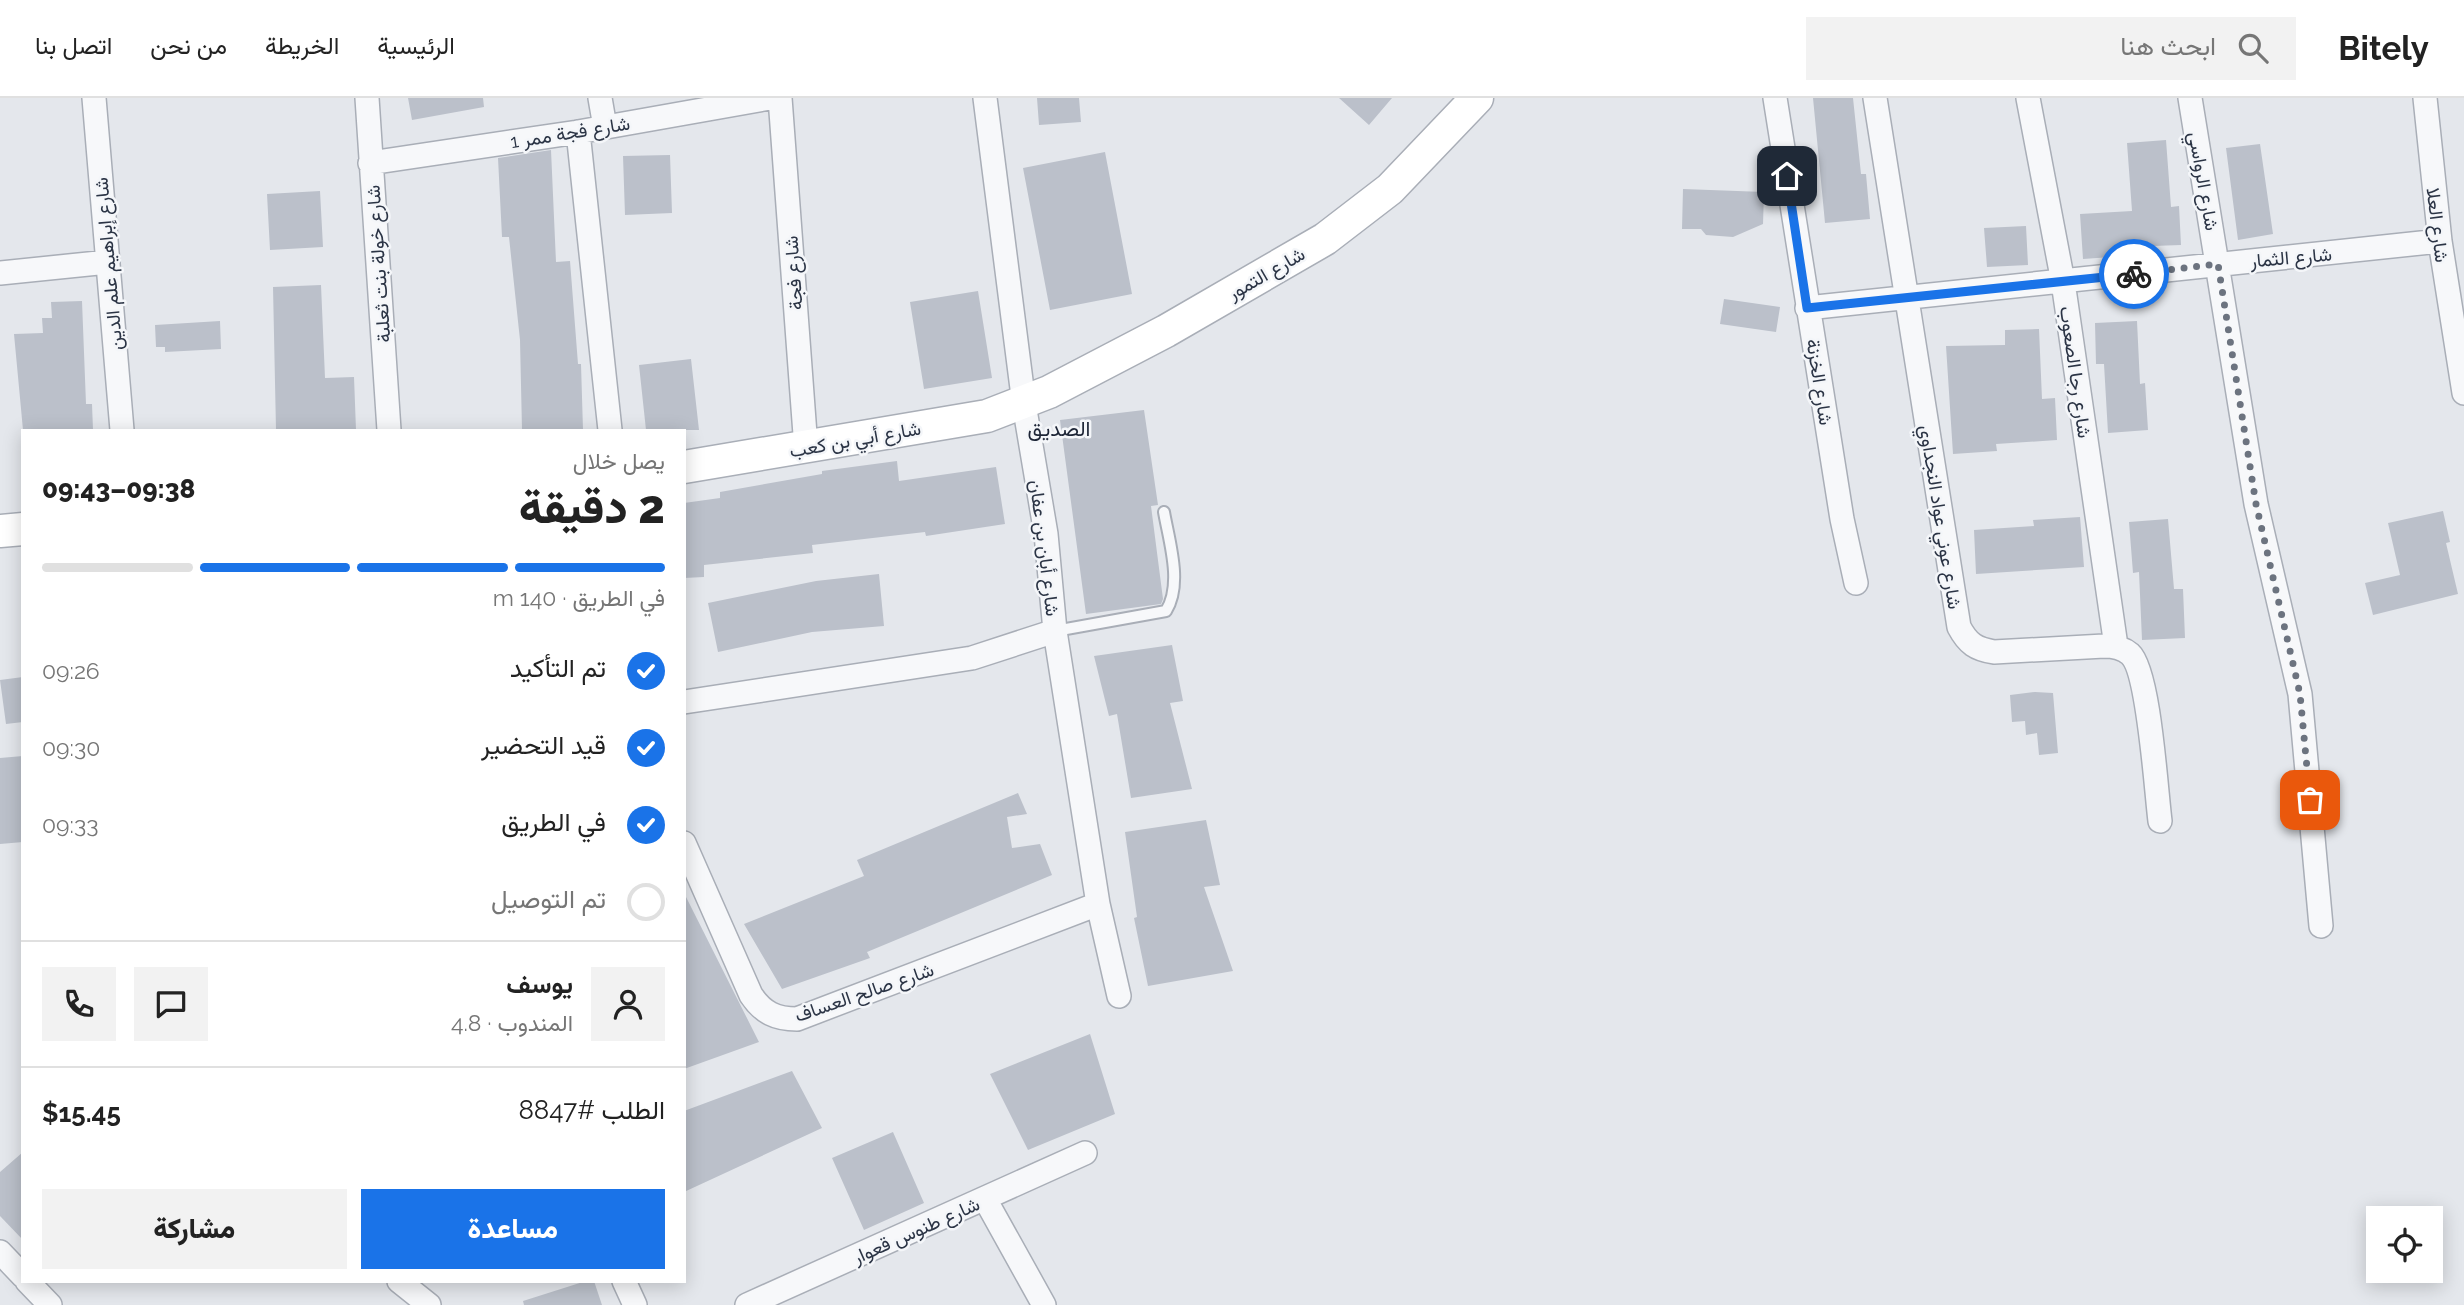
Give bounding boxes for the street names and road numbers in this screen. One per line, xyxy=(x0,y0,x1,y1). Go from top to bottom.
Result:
street label: شارع فجة ممر 1 xyxy=(509,112,632,154)
street label: شارع الرواسي xyxy=(2180,130,2224,233)
street label: شارع إبراهيم علم الدين xyxy=(89,176,129,351)
street label: شارع خولة بنت ثعلبة xyxy=(362,184,396,344)
street label: شارع العلا xyxy=(2421,186,2454,264)
street label: شارع فجة xyxy=(779,235,809,311)
street label: شارع التمور xyxy=(1223,242,1310,306)
street label: شارع الثمار xyxy=(2248,242,2333,274)
street label: شارع رجا الصعوب xyxy=(2054,305,2096,440)
street label: شارع الخزنة xyxy=(1800,337,1838,427)
street label: شارع أبي بن كعب xyxy=(788,417,923,466)
street label: شارع عوني عواد النجداوي xyxy=(1911,423,1966,612)
street label: شارع أبان بن عفان xyxy=(1024,479,1064,618)
street label: شارع صالح العساف xyxy=(792,958,937,1029)
street label: شارع طنوس قعوار xyxy=(848,1192,984,1270)

